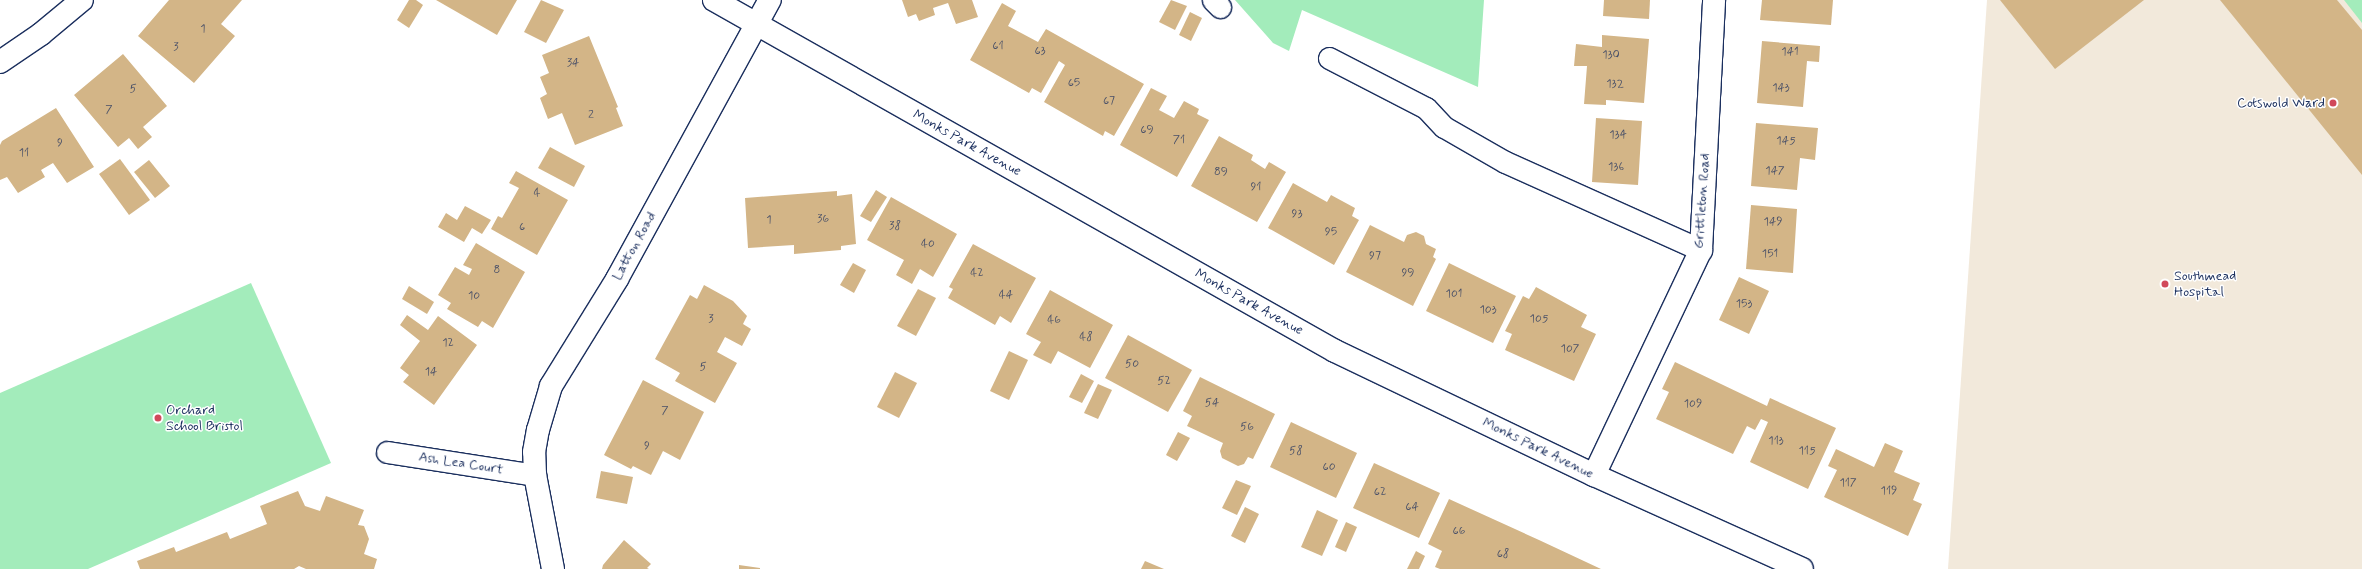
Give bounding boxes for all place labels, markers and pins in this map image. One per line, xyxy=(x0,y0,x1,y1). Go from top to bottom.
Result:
place label: Cotswold Ward xyxy=(2237,95,2325,111)
marker: Cotswold Ward xyxy=(2328,98,2338,108)
place label: Southmead Hospital xyxy=(2174,268,2236,300)
marker: Southmead Hospital xyxy=(2159,278,2171,290)
place label: Orchard School Bristol xyxy=(166,402,243,434)
marker: Orchard School Bristol xyxy=(153,413,163,423)

